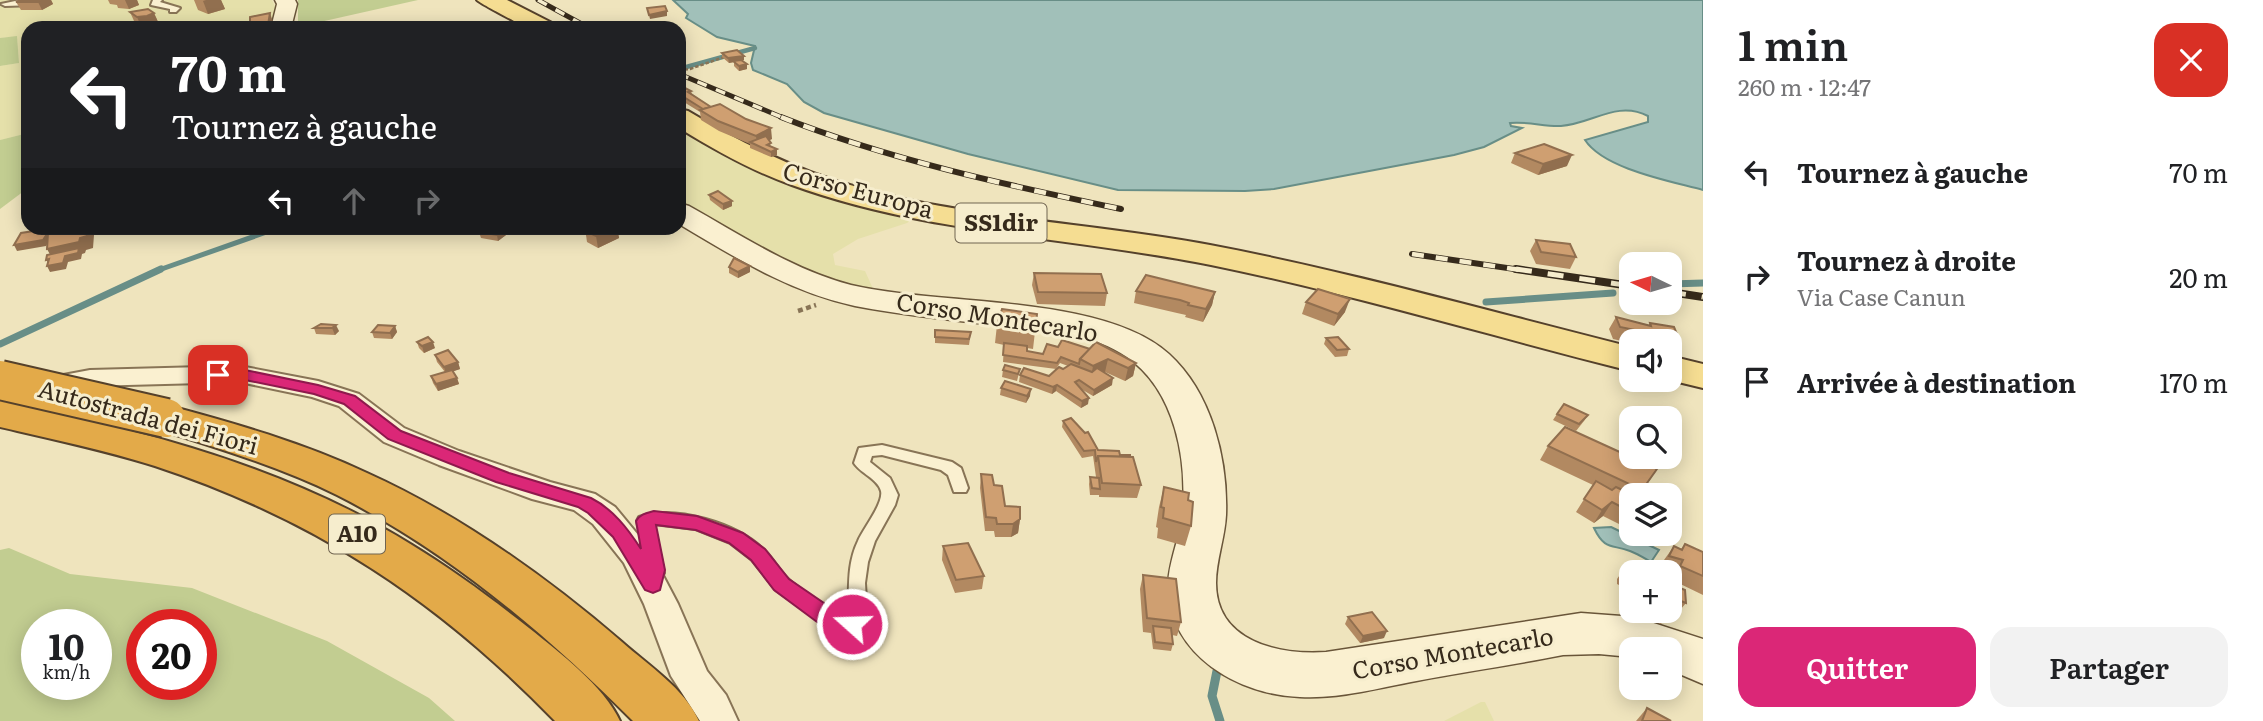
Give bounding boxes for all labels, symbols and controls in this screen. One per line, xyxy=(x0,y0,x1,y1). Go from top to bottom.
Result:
text: 1 min xyxy=(1738,12,1848,74)
button: close xyxy=(2154,23,2228,97)
text: 70 m xyxy=(171,34,286,107)
icon: left xyxy=(56,49,147,140)
text: 260 m · 12:47 xyxy=(1738,69,1871,103)
text: Tournez à gauche xyxy=(171,101,437,149)
street label: Corso Europa xyxy=(779,152,938,226)
text: Tournez à gauche xyxy=(1797,152,2028,191)
text: 70 m xyxy=(2169,152,2228,191)
icon: left xyxy=(1738,153,1776,191)
icon: left xyxy=(262,182,300,220)
icon: ahead xyxy=(335,182,373,220)
icon: right xyxy=(408,182,446,220)
road number: SS1dir xyxy=(956,204,1046,243)
text: Tournez à droite xyxy=(1797,240,2016,279)
north arrow xyxy=(1619,252,1682,315)
map controls xyxy=(1619,252,1682,700)
text: 20 m xyxy=(2169,257,2228,296)
icon: right xyxy=(1738,258,1776,296)
text: Via Case Canun xyxy=(1797,279,1966,313)
street label: Corso Montecarlo xyxy=(894,282,1101,349)
button: sound xyxy=(1619,329,1682,392)
pin xyxy=(188,345,248,405)
icon: arrive xyxy=(199,356,237,394)
text: Arrivée à destination xyxy=(1797,362,2076,401)
text: 170 m xyxy=(2160,362,2228,401)
icon: arrive xyxy=(1738,363,1776,401)
street label: Autostrada dei Fiori xyxy=(35,369,262,462)
button: search xyxy=(1619,406,1682,469)
button: layers xyxy=(1619,483,1682,546)
road number: A10 xyxy=(329,514,385,554)
button: + xyxy=(1619,560,1682,623)
position arrow xyxy=(815,587,889,661)
speed limit sign: 20 xyxy=(126,609,217,700)
street label: Corso Montecarlo xyxy=(1349,617,1556,686)
text: 10 xyxy=(48,619,85,671)
button: Quitter xyxy=(1738,627,1976,707)
button: Partager xyxy=(1990,627,2228,707)
button: − xyxy=(1619,637,1682,700)
text: km/h xyxy=(43,658,90,685)

